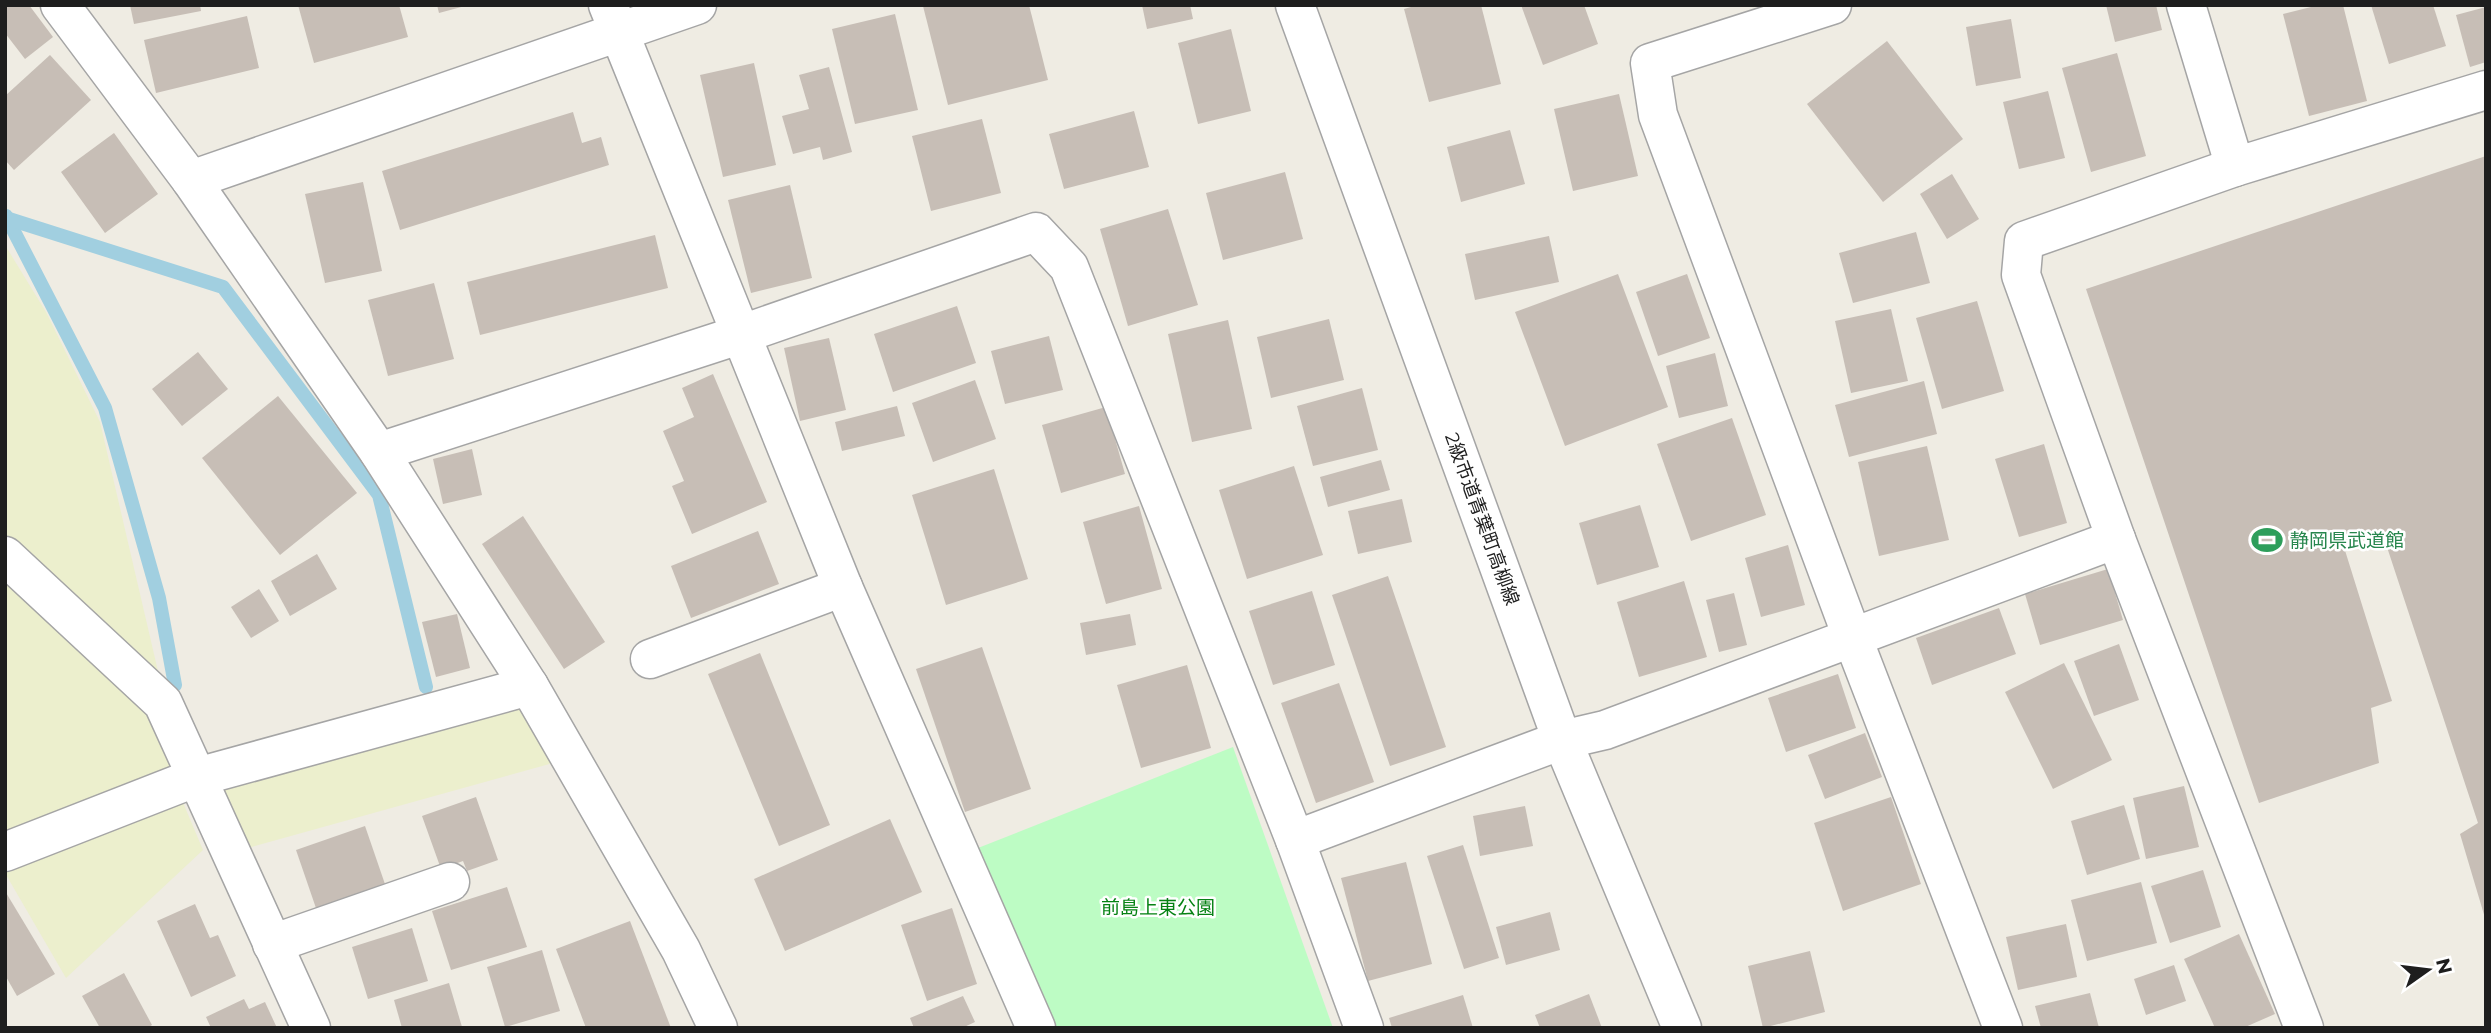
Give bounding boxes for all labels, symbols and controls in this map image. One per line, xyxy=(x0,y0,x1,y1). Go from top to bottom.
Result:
street label: 2級市道青葉町高柳線 xyxy=(1440,430,1524,608)
sports icon: 静岡県武道館 xyxy=(2250,523,2284,557)
place label: 静岡県武道館 xyxy=(2290,529,2404,552)
park label: 前島上東公園 xyxy=(1101,896,1215,919)
north arrow xyxy=(2393,935,2463,1005)
text: N xyxy=(2431,956,2457,976)

